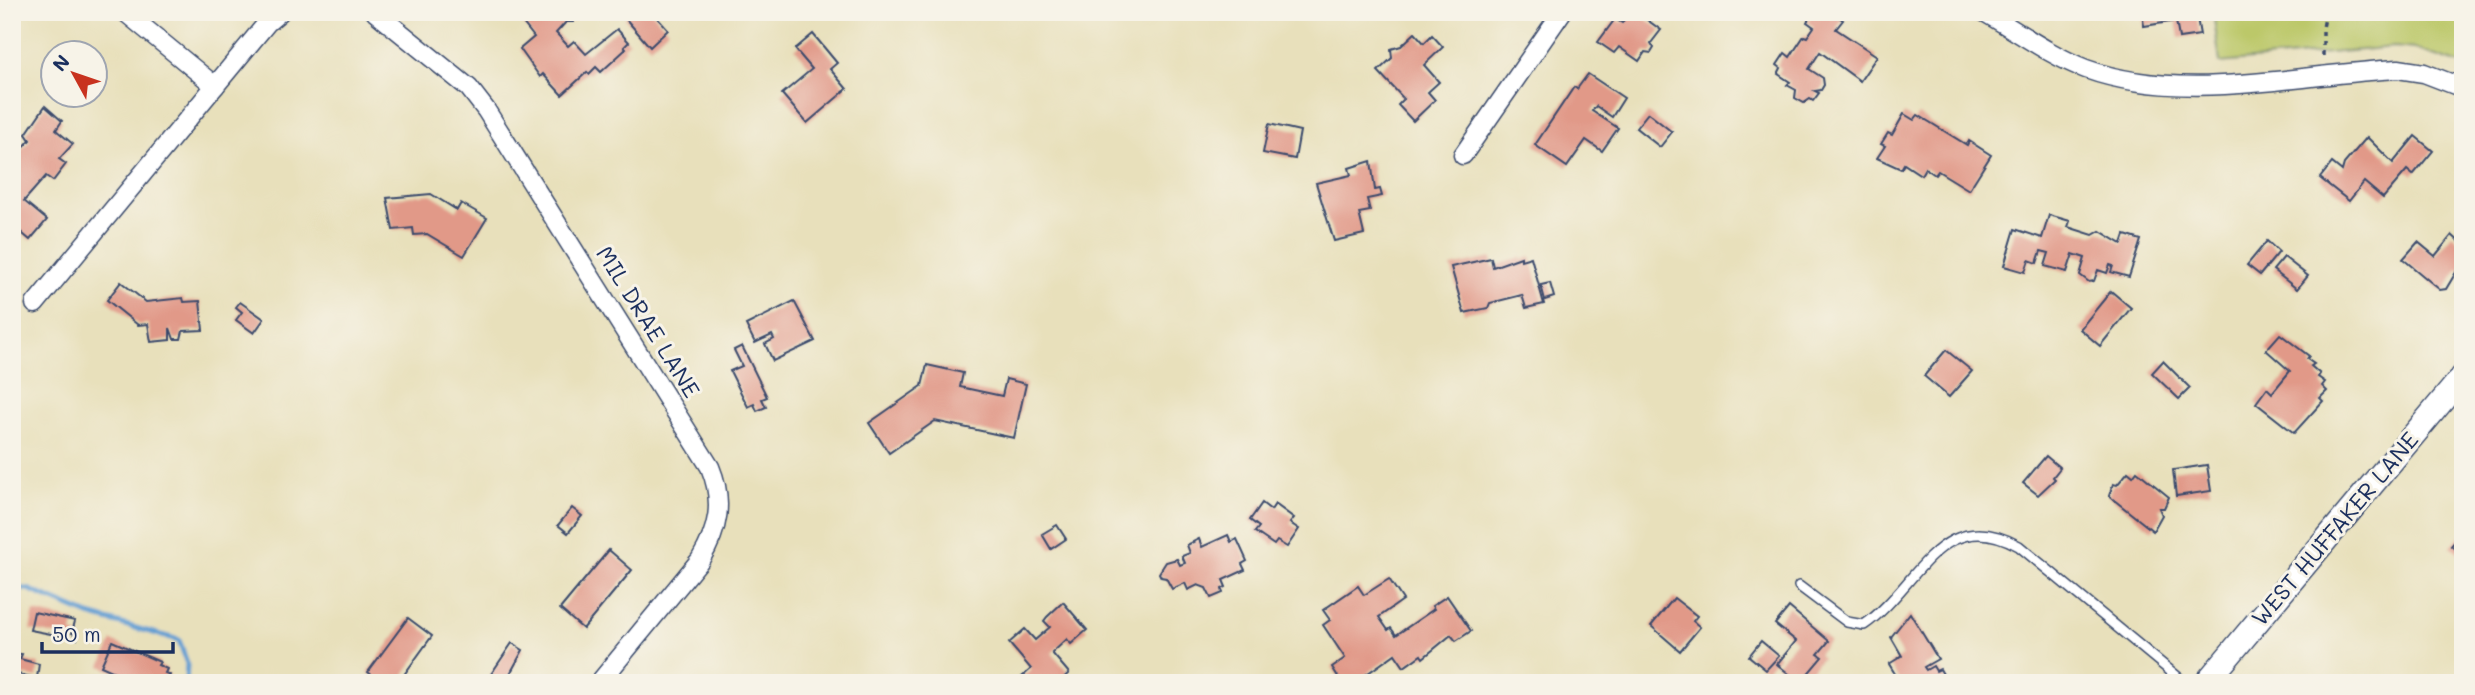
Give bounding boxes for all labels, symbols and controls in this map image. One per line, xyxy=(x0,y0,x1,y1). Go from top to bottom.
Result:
north arrow xyxy=(38,38,108,108)
text: N xyxy=(46,49,75,76)
street label: MIL DRAE LANE xyxy=(590,240,707,403)
street label: WEST HUFFAKER LANE xyxy=(2244,425,2424,632)
scale bar xyxy=(42,611,173,655)
text: 50 m xyxy=(52,620,101,647)

